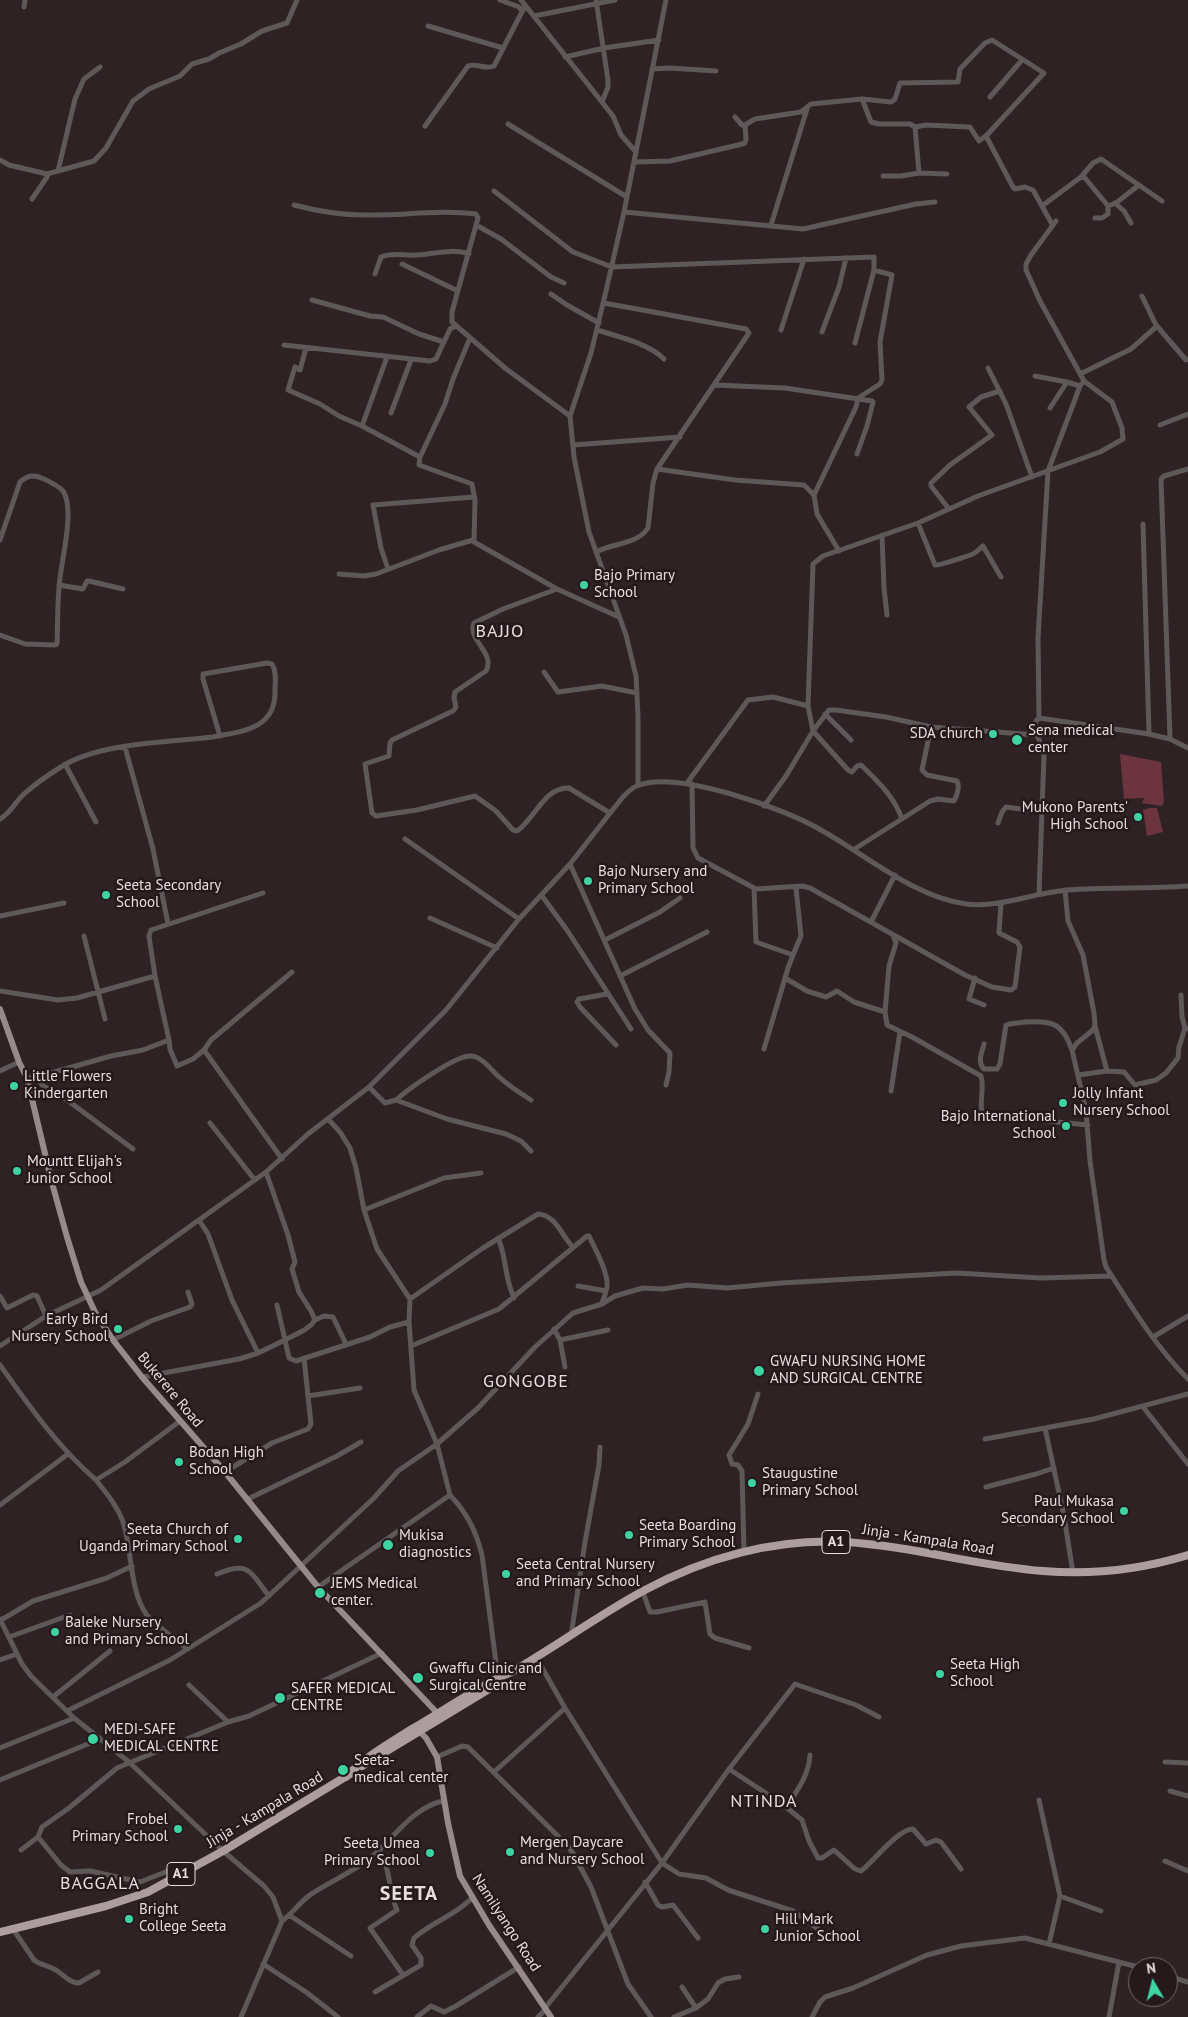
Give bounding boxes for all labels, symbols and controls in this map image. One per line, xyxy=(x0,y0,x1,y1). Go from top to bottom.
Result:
place label: Bajo Primary School xyxy=(594,567,675,602)
marker: Bajo Primary School xyxy=(578,579,590,591)
district label: BAJJO xyxy=(475,621,525,643)
place label: Sena medical center xyxy=(1028,722,1114,757)
place label: SDA church xyxy=(910,725,983,743)
marker: SDA church xyxy=(987,728,999,740)
marker: Sena medical center xyxy=(1010,733,1024,747)
place label: Mukono Parents' High School xyxy=(1022,799,1128,834)
marker: Mukono Parents' High School xyxy=(1132,811,1144,823)
place label: Bajo Nursery and Primary School xyxy=(598,863,707,898)
marker: Bajo Nursery and Primary School xyxy=(582,875,594,887)
place label: Seeta Secondary School xyxy=(116,877,221,912)
marker: Seeta Secondary School xyxy=(100,889,112,901)
place label: Little Flowers Kindergarten xyxy=(24,1068,112,1103)
marker: Little Flowers Kindergarten xyxy=(8,1080,20,1092)
place label: Jolly Infant Nursery School xyxy=(1073,1085,1170,1120)
marker: Jolly Infant Nursery School xyxy=(1057,1097,1069,1109)
place label: Bajo International School xyxy=(941,1108,1056,1143)
marker: Bajo International School xyxy=(1060,1120,1072,1132)
place label: Mountt Elijah's Junior School xyxy=(27,1153,122,1188)
marker: Mountt Elijah's Junior School xyxy=(11,1165,23,1177)
place label: Early Bird Nursery School xyxy=(11,1311,108,1346)
marker: Early Bird Nursery School xyxy=(112,1323,124,1335)
street label: Bukerere Road xyxy=(133,1349,207,1431)
place label: GWAFU NURSING HOME AND SURGICAL CENTRE xyxy=(770,1353,926,1388)
marker: GWAFU NURSING HOME AND SURGICAL CENTRE xyxy=(752,1364,766,1378)
district label: GONGOBE xyxy=(482,1371,570,1393)
place label: Bodan High School xyxy=(189,1444,264,1479)
marker: Bodan High School xyxy=(173,1456,185,1468)
place label: Staugustine Primary School xyxy=(762,1465,858,1500)
marker: Staugustine Primary School xyxy=(746,1477,758,1489)
place label: Paul Mukasa Secondary School xyxy=(1001,1493,1114,1528)
marker: Paul Mukasa Secondary School xyxy=(1118,1505,1130,1517)
place label: Seeta Boarding Primary School xyxy=(639,1517,736,1552)
place label: Seeta Church of Uganda Primary School xyxy=(79,1521,228,1556)
street label: Jinja - Kampala Road xyxy=(861,1521,995,1559)
place label: Mukisa diagnostics xyxy=(399,1527,471,1562)
marker: Seeta Boarding Primary School xyxy=(623,1529,635,1541)
road number: A1 xyxy=(822,1530,850,1554)
marker: Seeta Church of Uganda Primary School xyxy=(232,1533,244,1545)
marker: Mukisa diagnostics xyxy=(381,1538,395,1552)
place label: Seeta Central Nursery and Primary School xyxy=(516,1556,655,1591)
marker: Seeta Central Nursery and Primary School xyxy=(500,1568,512,1580)
place label: JEMS Medical center. xyxy=(331,1575,417,1610)
marker: JEMS Medical center. xyxy=(313,1586,327,1600)
place label: Baleke Nursery and Primary School xyxy=(65,1614,189,1649)
marker: Baleke Nursery and Primary School xyxy=(49,1626,61,1638)
place label: Seeta High School xyxy=(950,1656,1020,1691)
place label: Gwaffu Clinic and Surgical Centre xyxy=(429,1660,542,1695)
marker: Seeta High School xyxy=(934,1668,946,1680)
marker: Gwaffu Clinic and Surgical Centre xyxy=(411,1671,425,1685)
place label: SAFER MEDICAL CENTRE xyxy=(291,1680,395,1715)
marker: SAFER MEDICAL CENTRE xyxy=(273,1691,287,1705)
place label: MEDI-SAFE MEDICAL CENTRE xyxy=(104,1721,219,1756)
marker: MEDI-SAFE MEDICAL CENTRE xyxy=(86,1732,100,1746)
place label: Seeta- medical center xyxy=(354,1752,448,1787)
marker: Seeta- medical center xyxy=(336,1763,350,1777)
street label: Jinja - Kampala Road xyxy=(203,1768,327,1852)
district label: NTINDA xyxy=(730,1791,798,1813)
place label: Frobel Primary School xyxy=(72,1811,168,1846)
marker: Frobel Primary School xyxy=(172,1823,184,1835)
place label: Mergen Daycare and Nursery School xyxy=(520,1834,644,1869)
place label: Seeta Umea Primary School xyxy=(324,1835,420,1870)
marker: Mergen Daycare and Nursery School xyxy=(504,1846,516,1858)
marker: Seeta Umea Primary School xyxy=(424,1847,436,1859)
road number: A1 xyxy=(167,1862,195,1886)
street label: Namilyango Road xyxy=(468,1871,544,1975)
district label: BAGGALA xyxy=(59,1873,141,1895)
district label: SEETA xyxy=(379,1882,439,1906)
place label: Bright College Seeta xyxy=(139,1901,227,1936)
place label: Hill Mark Junior School xyxy=(775,1911,860,1946)
marker: Bright College Seeta xyxy=(123,1913,135,1925)
marker: Hill Mark Junior School xyxy=(759,1923,771,1935)
north arrow xyxy=(1128,1957,1178,2007)
text: N xyxy=(1145,1959,1157,1978)

